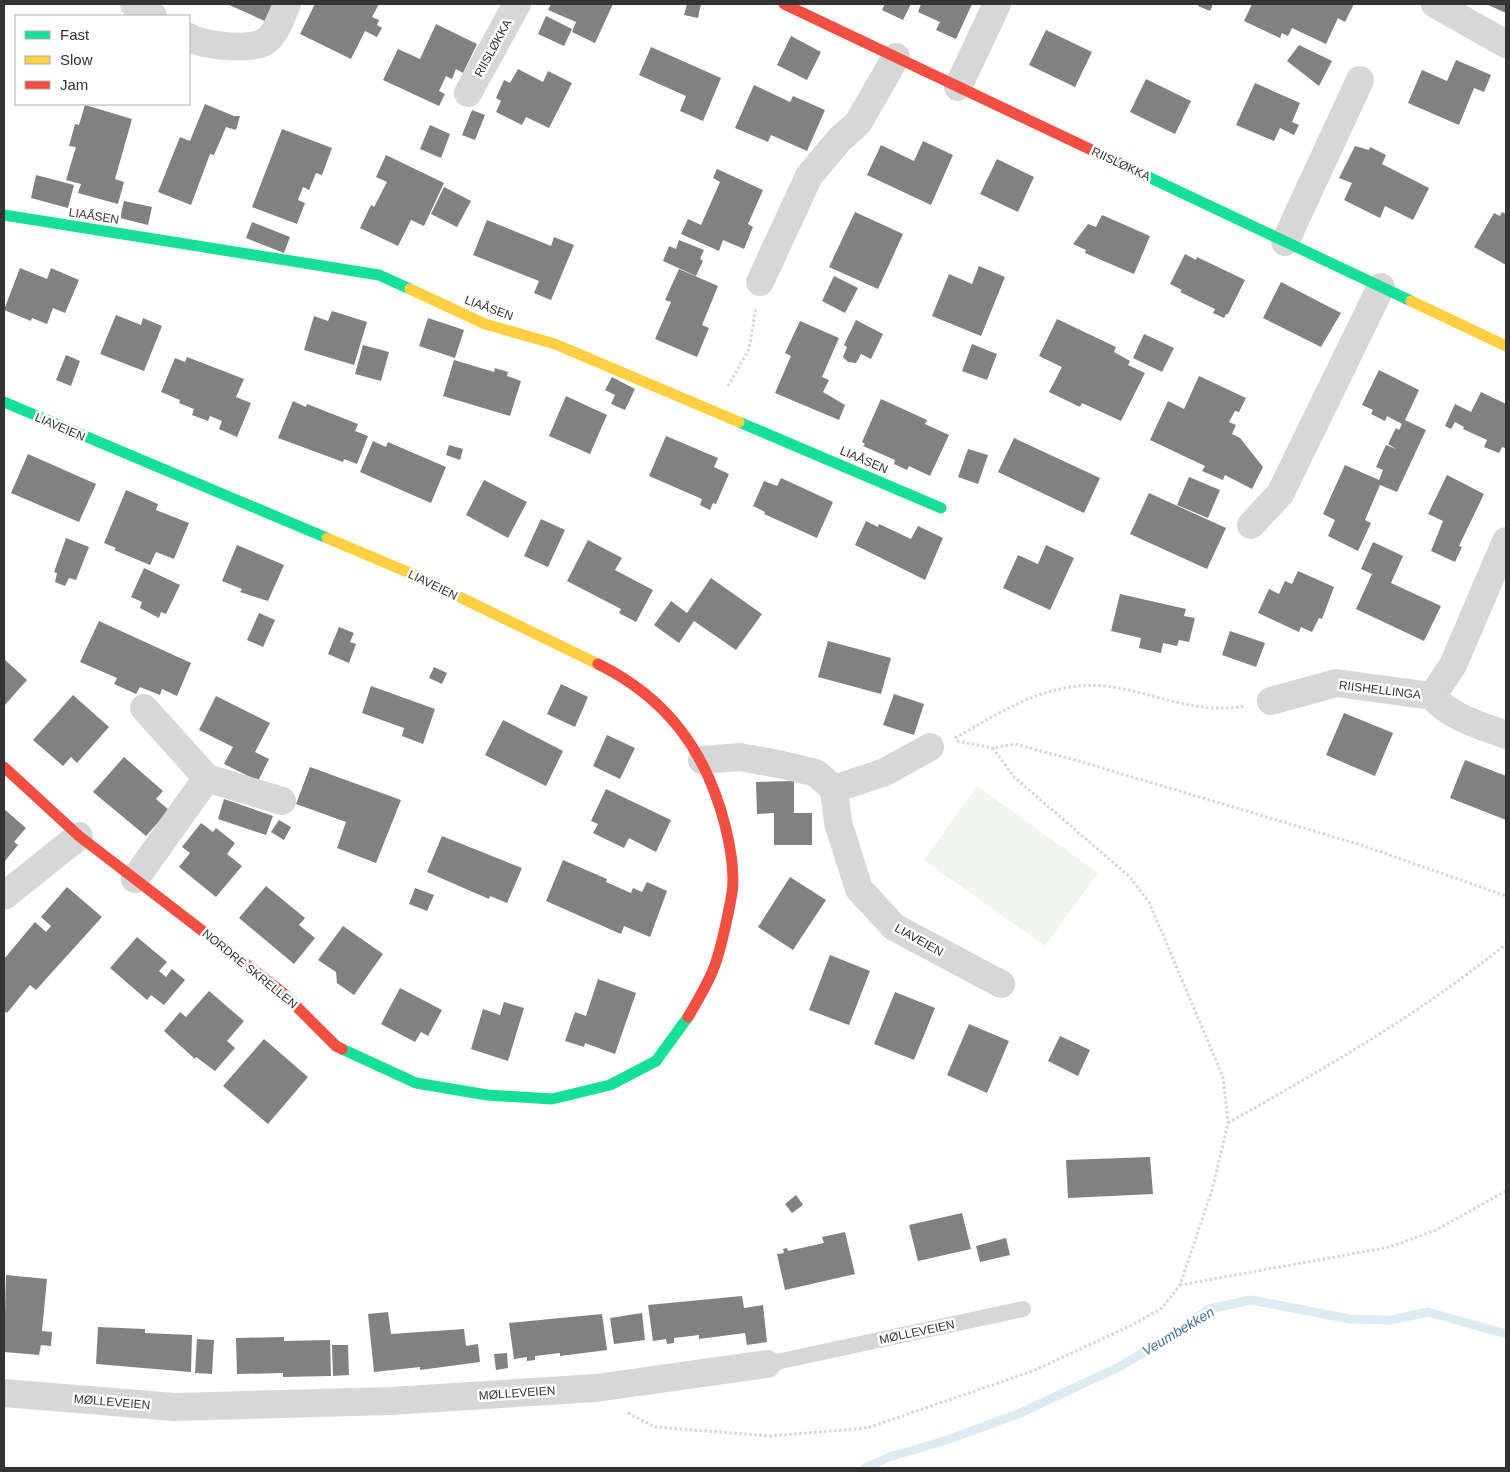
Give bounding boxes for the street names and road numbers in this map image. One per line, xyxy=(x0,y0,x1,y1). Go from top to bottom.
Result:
street label: RIISLØKKA xyxy=(472,17,514,79)
street label: RIISLØKKA xyxy=(1089,144,1153,184)
street label: LIAÅSEN xyxy=(68,204,120,227)
street label: LIAÅSEN xyxy=(463,292,516,323)
street label: LIAVEIEN xyxy=(33,410,87,444)
street label: LIAÅSEN xyxy=(838,443,890,476)
street label: LIAVEIEN xyxy=(406,567,460,603)
street label: RIISHELLINGA xyxy=(1338,678,1422,702)
street label: LIAVEIEN xyxy=(892,921,946,959)
street label: NORDRE SKRELLEN xyxy=(200,926,300,1012)
street label: MØLLEVEIEN xyxy=(878,1317,956,1347)
street label: MØLLEVEIEN xyxy=(478,1383,556,1403)
street label: MØLLEVEIEN xyxy=(73,1392,151,1412)

